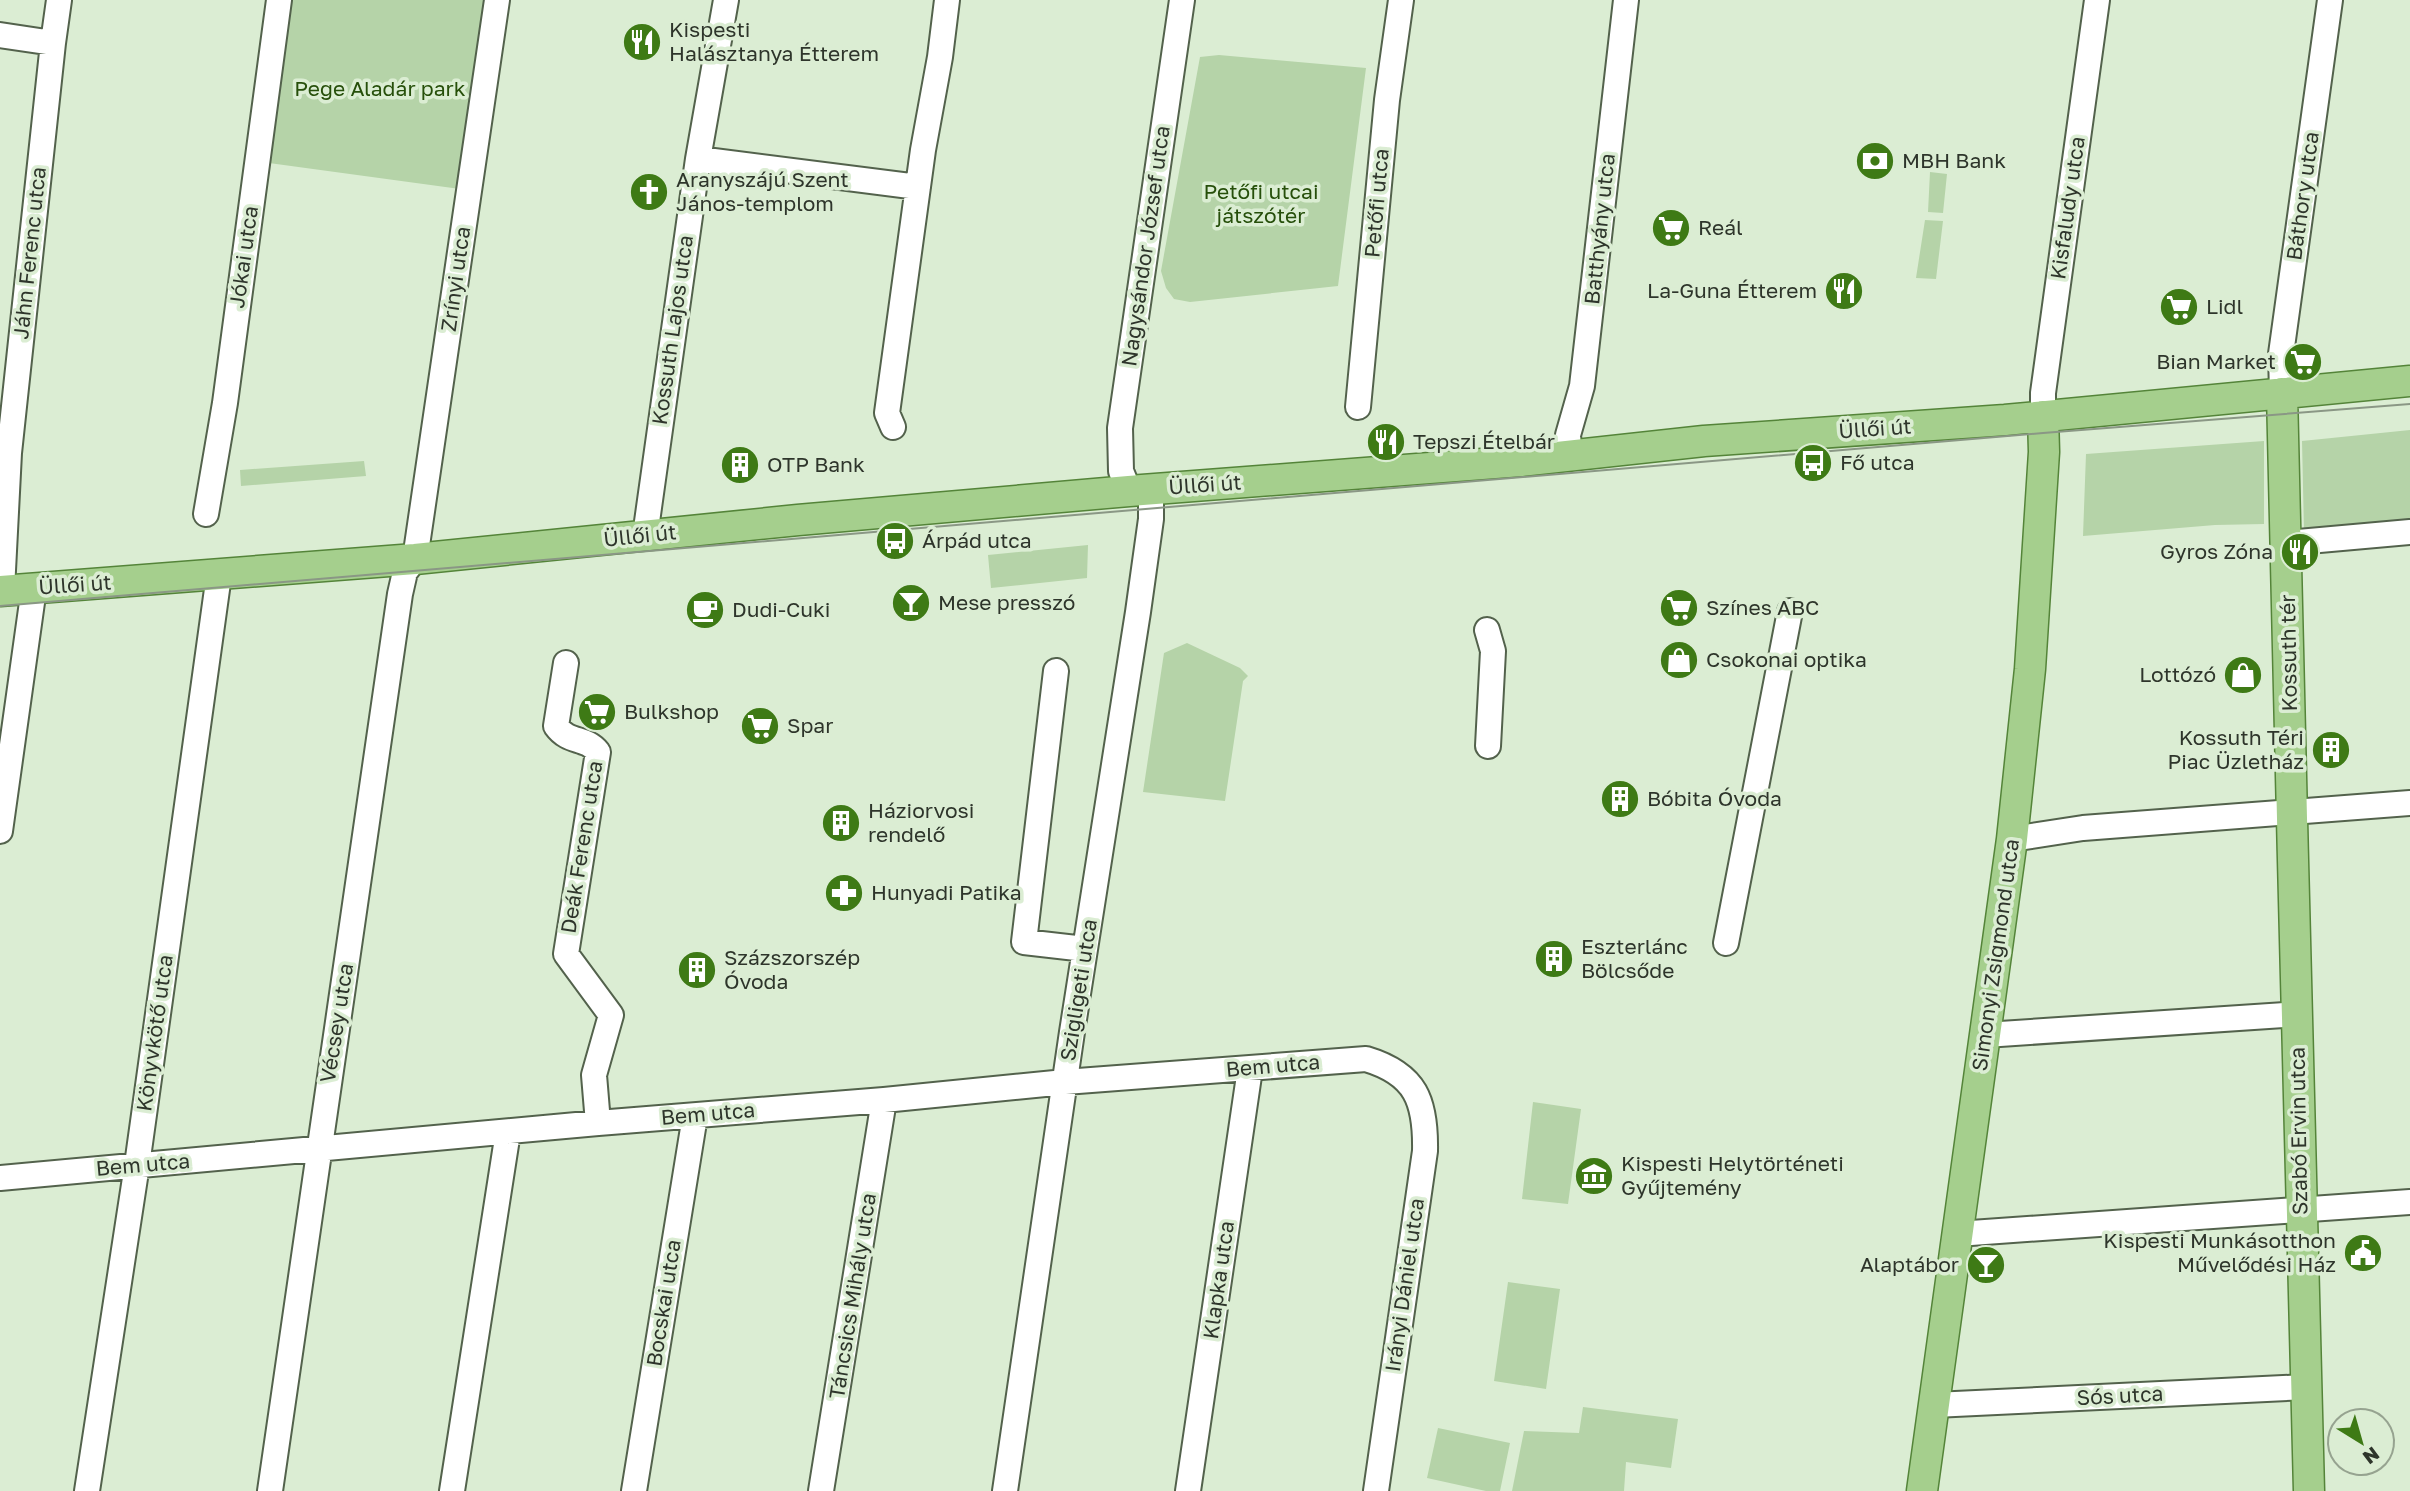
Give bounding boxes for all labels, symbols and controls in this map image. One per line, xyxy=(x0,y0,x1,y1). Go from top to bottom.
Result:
place label: Kispesti Halásztanya Étterem xyxy=(669,16,879,66)
restaurant icon: Kispesti Halásztanya Étterem xyxy=(621,21,663,63)
park label: Pege Aladár park xyxy=(294,75,466,101)
street label: Nagysándor József utca xyxy=(1115,124,1175,368)
street label: Báthory utca xyxy=(2280,130,2324,262)
street label: Kisfaludy utca xyxy=(2044,135,2090,281)
bank icon: MBH Bank xyxy=(1854,140,1896,182)
street label: Petőfi utca xyxy=(1358,147,1394,259)
place label: MBH Bank xyxy=(1902,147,2006,173)
street label: Batthyány utca xyxy=(1578,152,1620,306)
street label: Jáhn Ferenc utca xyxy=(7,165,51,340)
place label: Aranyszájú Szent János-templom xyxy=(676,166,849,216)
church icon: Aranyszájú Szent János-templom xyxy=(628,171,670,213)
park label: Petőfi utcai játszótér xyxy=(1203,178,1319,228)
street label: Jókai utca xyxy=(223,204,263,310)
supermarket icon: Reál xyxy=(1650,207,1692,249)
place label: Reál xyxy=(1698,214,1743,240)
street label: Zrínyi utca xyxy=(435,225,475,333)
street label: Kossuth Lajos utca xyxy=(646,233,698,426)
restaurant icon: La-Guna Étterem xyxy=(1823,270,1865,312)
place label: La-Guna Étterem xyxy=(1647,277,1817,303)
supermarket icon: Lidl xyxy=(2158,286,2200,328)
place label: Lidl xyxy=(2206,293,2243,319)
supermarket icon: Bian Market xyxy=(2282,341,2324,383)
place label: Bian Market xyxy=(2156,348,2276,374)
street label: Üllői út xyxy=(1838,412,1912,444)
restaurant icon: Tepszi Ételbár xyxy=(1365,421,1407,463)
place label: Tepszi Ételbár xyxy=(1413,428,1555,454)
bus stop icon: Fő utca xyxy=(1792,442,1834,484)
building icon: OTP Bank xyxy=(719,444,761,486)
place label: Fő utca xyxy=(1840,449,1915,475)
place label: OTP Bank xyxy=(767,451,865,477)
street label: Üllői út xyxy=(1168,468,1242,500)
street label: Üllői út xyxy=(602,518,678,552)
bus stop icon: Árpád utca xyxy=(874,520,916,562)
place label: Árpád utca xyxy=(922,527,1032,553)
restaurant icon: Gyros Zóna xyxy=(2279,531,2321,573)
place label: Gyros Zóna xyxy=(2160,538,2273,564)
street label: Üllői út xyxy=(38,568,112,600)
bar icon: Mese presszó xyxy=(890,582,932,624)
supermarket icon: Színes ABC xyxy=(1658,587,1700,629)
cafe icon: Dudi-Cuki xyxy=(684,589,726,631)
place label: Mese presszó xyxy=(938,589,1075,615)
place label: Színes ABC xyxy=(1706,594,1819,620)
street label: Kossuth tér xyxy=(2274,594,2302,712)
place label: Dudi-Cuki xyxy=(732,596,830,622)
shop icon: Csokonai optika xyxy=(1658,639,1700,681)
place label: Csokonai optika xyxy=(1706,646,1867,672)
shop icon: Lottózó xyxy=(2222,654,2264,696)
place label: Lottózó xyxy=(2139,661,2216,687)
supermarket icon: Bulkshop xyxy=(576,691,618,733)
place label: Bulkshop xyxy=(624,698,719,724)
supermarket icon: Spar xyxy=(739,705,781,747)
place label: Spar xyxy=(787,712,833,738)
place label: Kossuth Téri Piac Üzletház xyxy=(2167,724,2304,774)
building icon: Kossuth Téri Piac Üzletház xyxy=(2310,729,2352,771)
street label: Deák Ferenc utca xyxy=(555,759,608,935)
building icon: Bóbita Óvoda xyxy=(1599,778,1641,820)
place label: Bóbita Óvoda xyxy=(1647,785,1782,811)
place label: Háziorvosi rendelő xyxy=(868,797,974,847)
building icon: Háziorvosi rendelő xyxy=(820,802,862,844)
street label: Simonyi Zsigmond utca xyxy=(1966,837,2024,1073)
pharmacy icon: Hunyadi Patika xyxy=(823,872,865,914)
place label: Hunyadi Patika xyxy=(871,879,1022,905)
street label: Szigligeti utca xyxy=(1054,917,1102,1063)
place label: Eszterlánc Bölcsőde xyxy=(1581,933,1688,983)
building icon: Eszterlánc Bölcsőde xyxy=(1533,938,1575,980)
place label: Százszorszép Óvoda xyxy=(724,944,860,994)
building icon: Százszorszép Óvoda xyxy=(676,949,718,991)
street label: Könyvkötő utca xyxy=(130,953,178,1113)
street label: Vécsey utca xyxy=(314,961,358,1085)
street label: Szabó Ervin utca xyxy=(2284,1047,2312,1215)
street label: Bem utca xyxy=(1225,1048,1321,1082)
street label: Bem utca xyxy=(660,1096,756,1130)
street label: Bem utca xyxy=(95,1147,191,1181)
place label: Kispesti Helytörténeti Gyűjtemény xyxy=(1621,1150,1844,1200)
museum icon: Kispesti Helytörténeti Gyűjtemény xyxy=(1573,1155,1615,1197)
street label: Táncsics Mihály utca xyxy=(823,1191,881,1401)
street label: Irányi Dániel utca xyxy=(1379,1196,1429,1373)
street label: Klapka utca xyxy=(1197,1219,1239,1341)
place label: Kispesti Munkásotthon Művelődési Ház xyxy=(2103,1227,2336,1277)
public building icon: Kispesti Munkásotthon Művelődési Ház xyxy=(2342,1232,2384,1274)
street label: Bocskai utca xyxy=(640,1238,686,1368)
bar icon: Alaptábor xyxy=(1965,1244,2007,1286)
place label: Alaptábor xyxy=(1860,1251,1959,1277)
street label: Sós utca xyxy=(2076,1380,2164,1410)
north arrow xyxy=(2326,1407,2396,1477)
text: N xyxy=(2359,1442,2384,1470)

